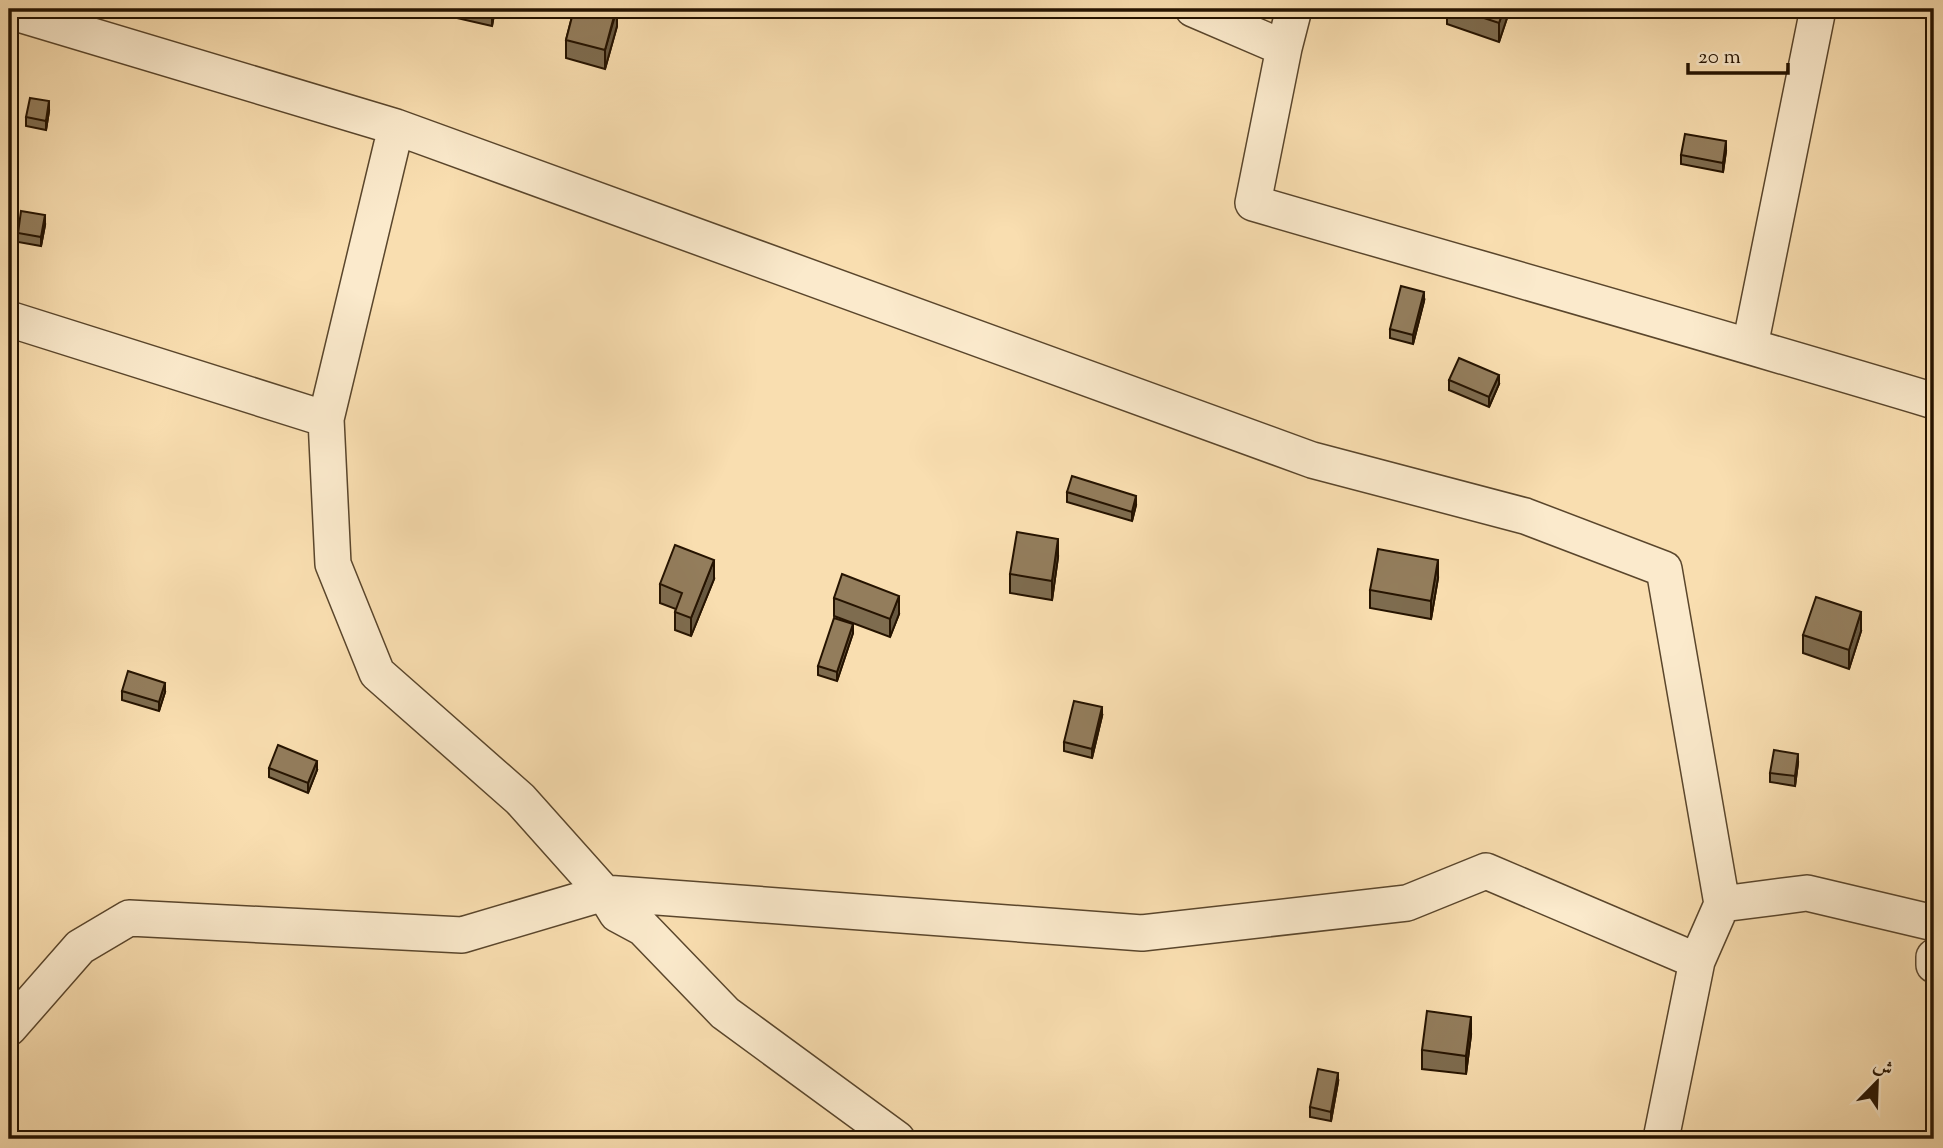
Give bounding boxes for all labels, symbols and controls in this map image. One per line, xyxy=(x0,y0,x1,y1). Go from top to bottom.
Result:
scale bar xyxy=(1688,32,1787,76)
text: 20 m xyxy=(1698,43,1741,73)
north arrow xyxy=(1842,1046,1912,1116)
text: ش xyxy=(1869,1053,1897,1085)

